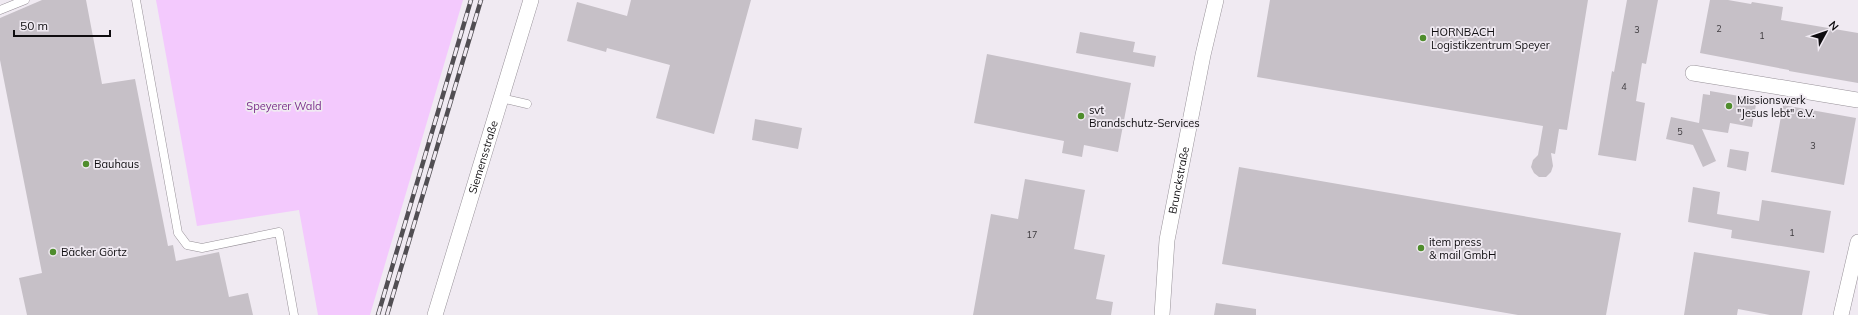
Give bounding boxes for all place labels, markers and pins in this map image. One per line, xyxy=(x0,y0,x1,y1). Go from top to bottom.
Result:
place label: HORNBACH Logistikzentrum Speyer xyxy=(1431,25,1550,52)
marker: HORNBACH Logistikzentrum Speyer xyxy=(1418,33,1428,43)
place label: Missionswerk "Jesus lebt" e.V. xyxy=(1737,93,1815,120)
marker: Missionswerk "Jesus lebt" e.V. xyxy=(1724,101,1734,111)
place label: svt Brandschutz-Services xyxy=(1089,103,1200,130)
marker: svt Brandschutz-Services xyxy=(1076,111,1086,121)
place label: Bauhaus xyxy=(94,157,139,171)
marker: Bauhaus xyxy=(81,159,91,169)
place label: item press & mail GmbH xyxy=(1429,235,1496,262)
marker: item press & mail GmbH xyxy=(1416,243,1426,253)
place label: Bäcker Görtz xyxy=(61,245,127,259)
marker: Bäcker Görtz xyxy=(48,247,58,257)

